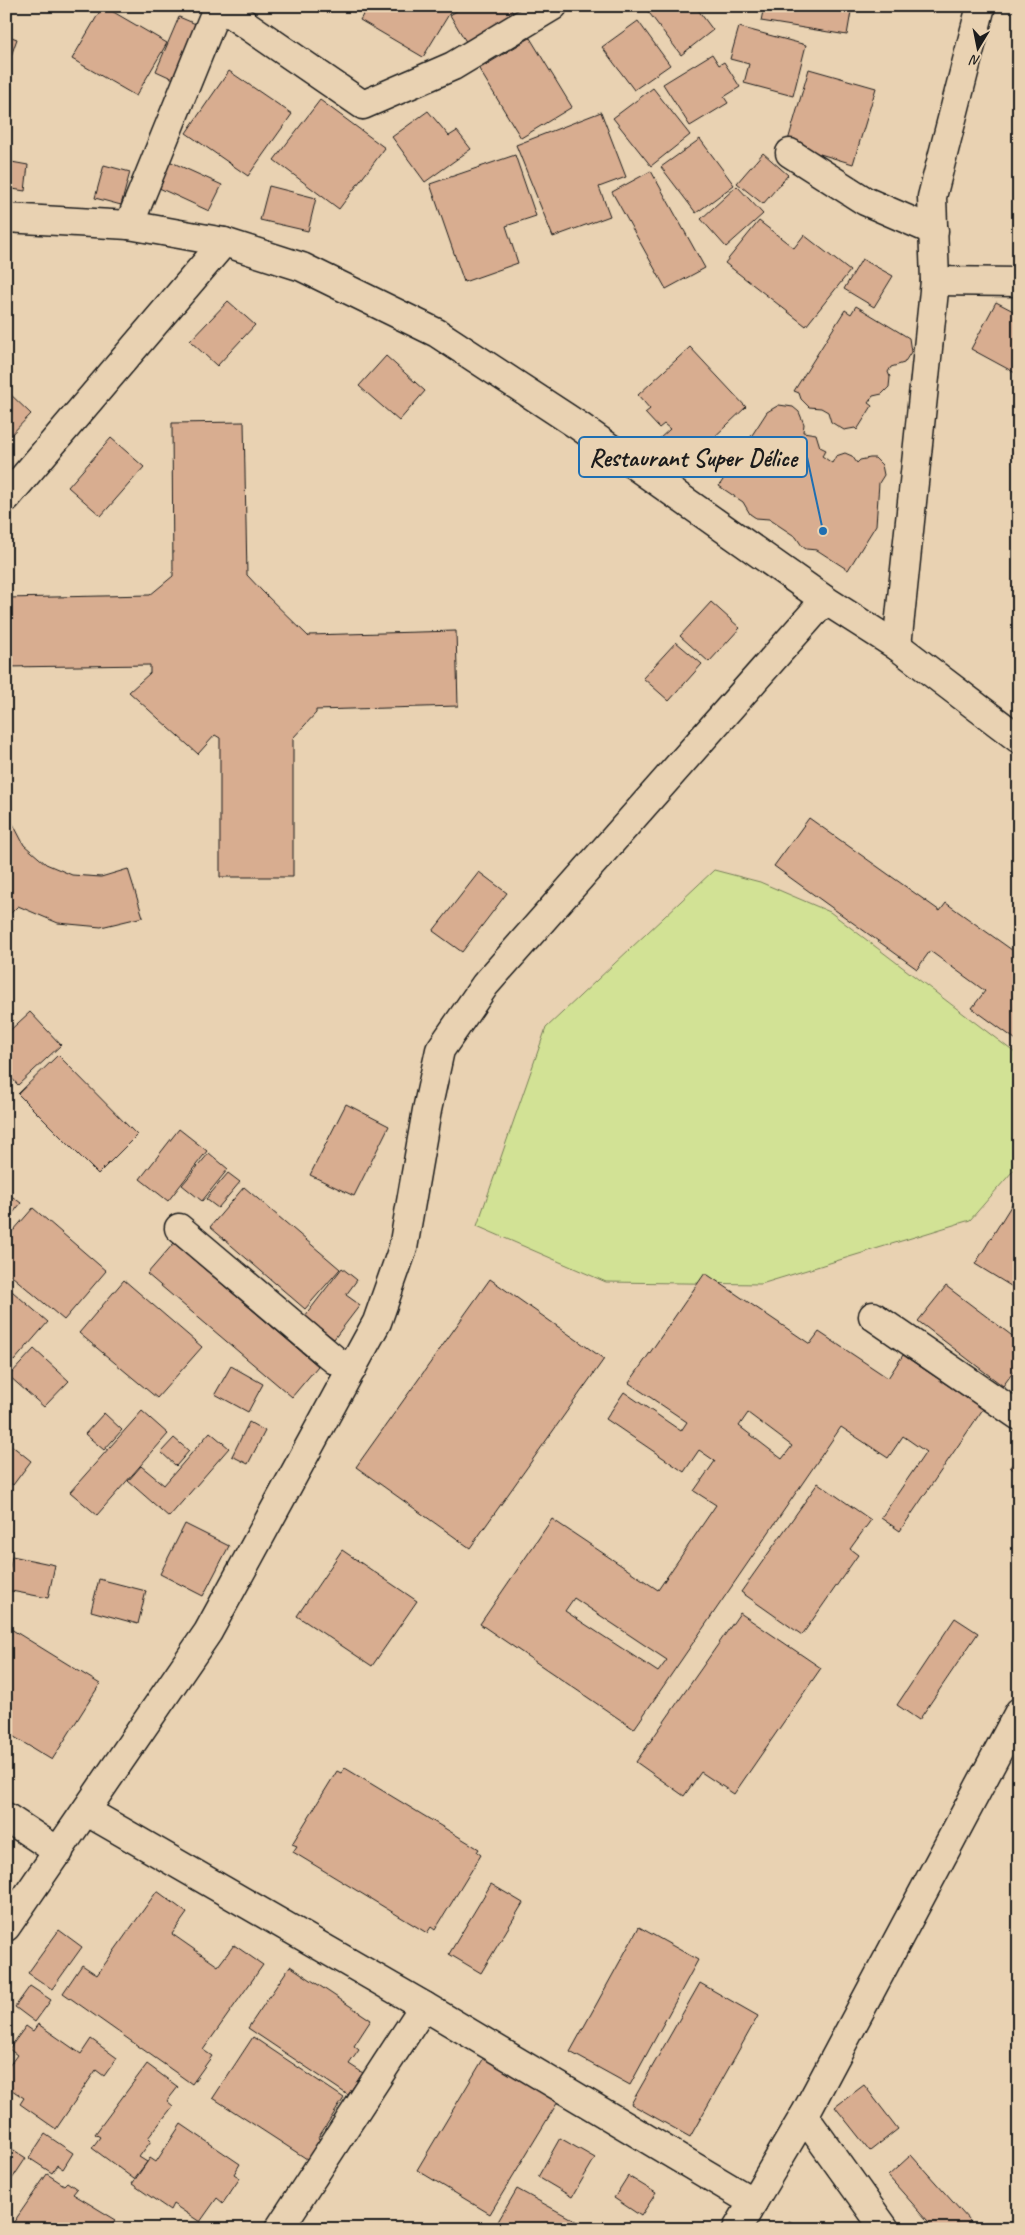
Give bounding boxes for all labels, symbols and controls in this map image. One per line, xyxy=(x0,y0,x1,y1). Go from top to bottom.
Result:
north arrow xyxy=(952,22,1002,72)
text: N xyxy=(968,51,982,69)
callout: Restaurant Super Délice xyxy=(579,437,807,477)
text: Restaurant Super Délice xyxy=(589,442,799,474)

